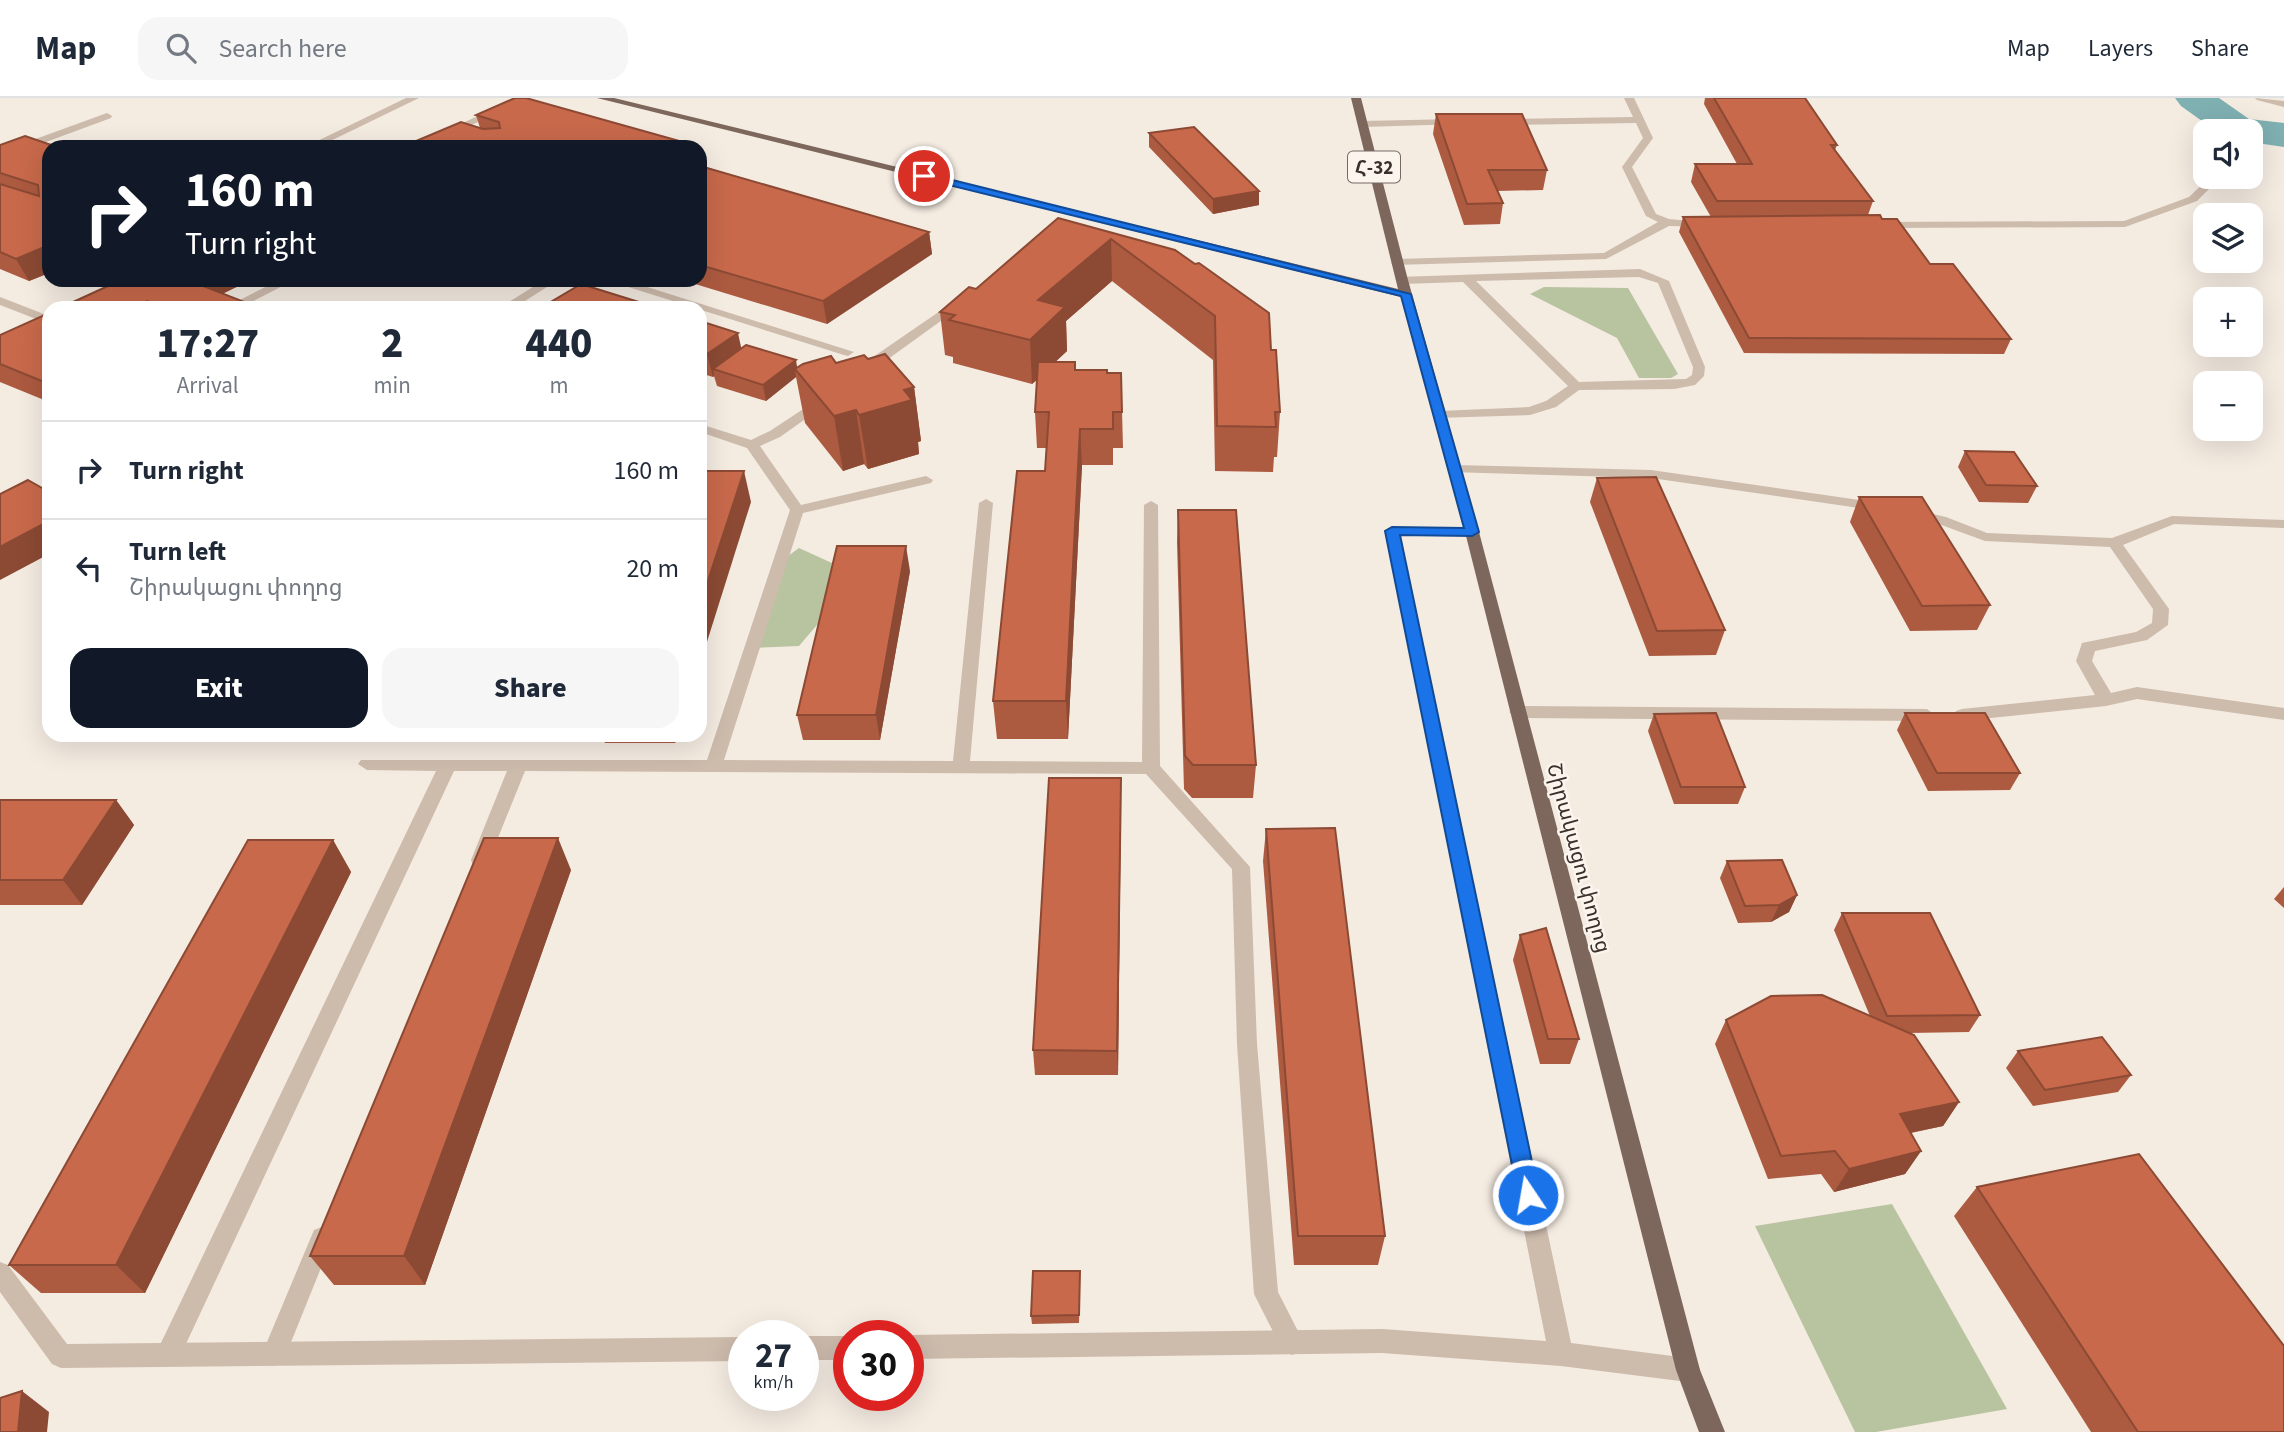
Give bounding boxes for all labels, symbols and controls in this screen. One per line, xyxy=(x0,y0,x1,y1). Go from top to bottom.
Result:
search box xyxy=(138,17,628,80)
text: Map xyxy=(35,25,96,72)
icon: search xyxy=(162,29,200,67)
text: Search here xyxy=(218,30,347,67)
text: Map xyxy=(2007,31,2050,66)
text: Layers xyxy=(2088,31,2153,66)
text: Share xyxy=(2191,31,2249,66)
map controls xyxy=(2193,119,2263,441)
button: sound xyxy=(2193,119,2263,189)
pin xyxy=(894,146,954,206)
road number: Հ-32 xyxy=(1348,152,1400,183)
text: 160 m xyxy=(185,156,314,226)
icon: arrive xyxy=(905,157,943,195)
icon: right xyxy=(70,168,161,259)
button: layers xyxy=(2193,203,2263,273)
text: Turn right xyxy=(185,221,316,267)
button: + xyxy=(2193,287,2263,357)
text: 17:27 xyxy=(156,314,259,374)
text: 2 xyxy=(381,314,403,374)
text: 440 xyxy=(525,314,593,374)
text: Arrival xyxy=(177,369,239,402)
text: min xyxy=(374,369,411,402)
text: m xyxy=(549,369,568,402)
button: − xyxy=(2193,371,2263,441)
icon: right xyxy=(70,451,108,489)
text: Turn right xyxy=(129,452,244,489)
text: 160 m xyxy=(613,452,679,489)
text: Turn left xyxy=(129,533,226,570)
icon: left xyxy=(70,549,108,587)
text: 20 m xyxy=(626,550,679,587)
text: Շիրակացու փողոց xyxy=(129,571,343,604)
button: Exit xyxy=(70,648,368,728)
button: Share xyxy=(382,648,679,728)
street label: Շիրակացու փողոց xyxy=(1539,760,1619,956)
position arrow xyxy=(1491,1158,1565,1232)
speed limit sign: 30 xyxy=(833,1320,924,1411)
text: 27 xyxy=(755,1331,792,1381)
text: km/h xyxy=(754,1370,793,1395)

